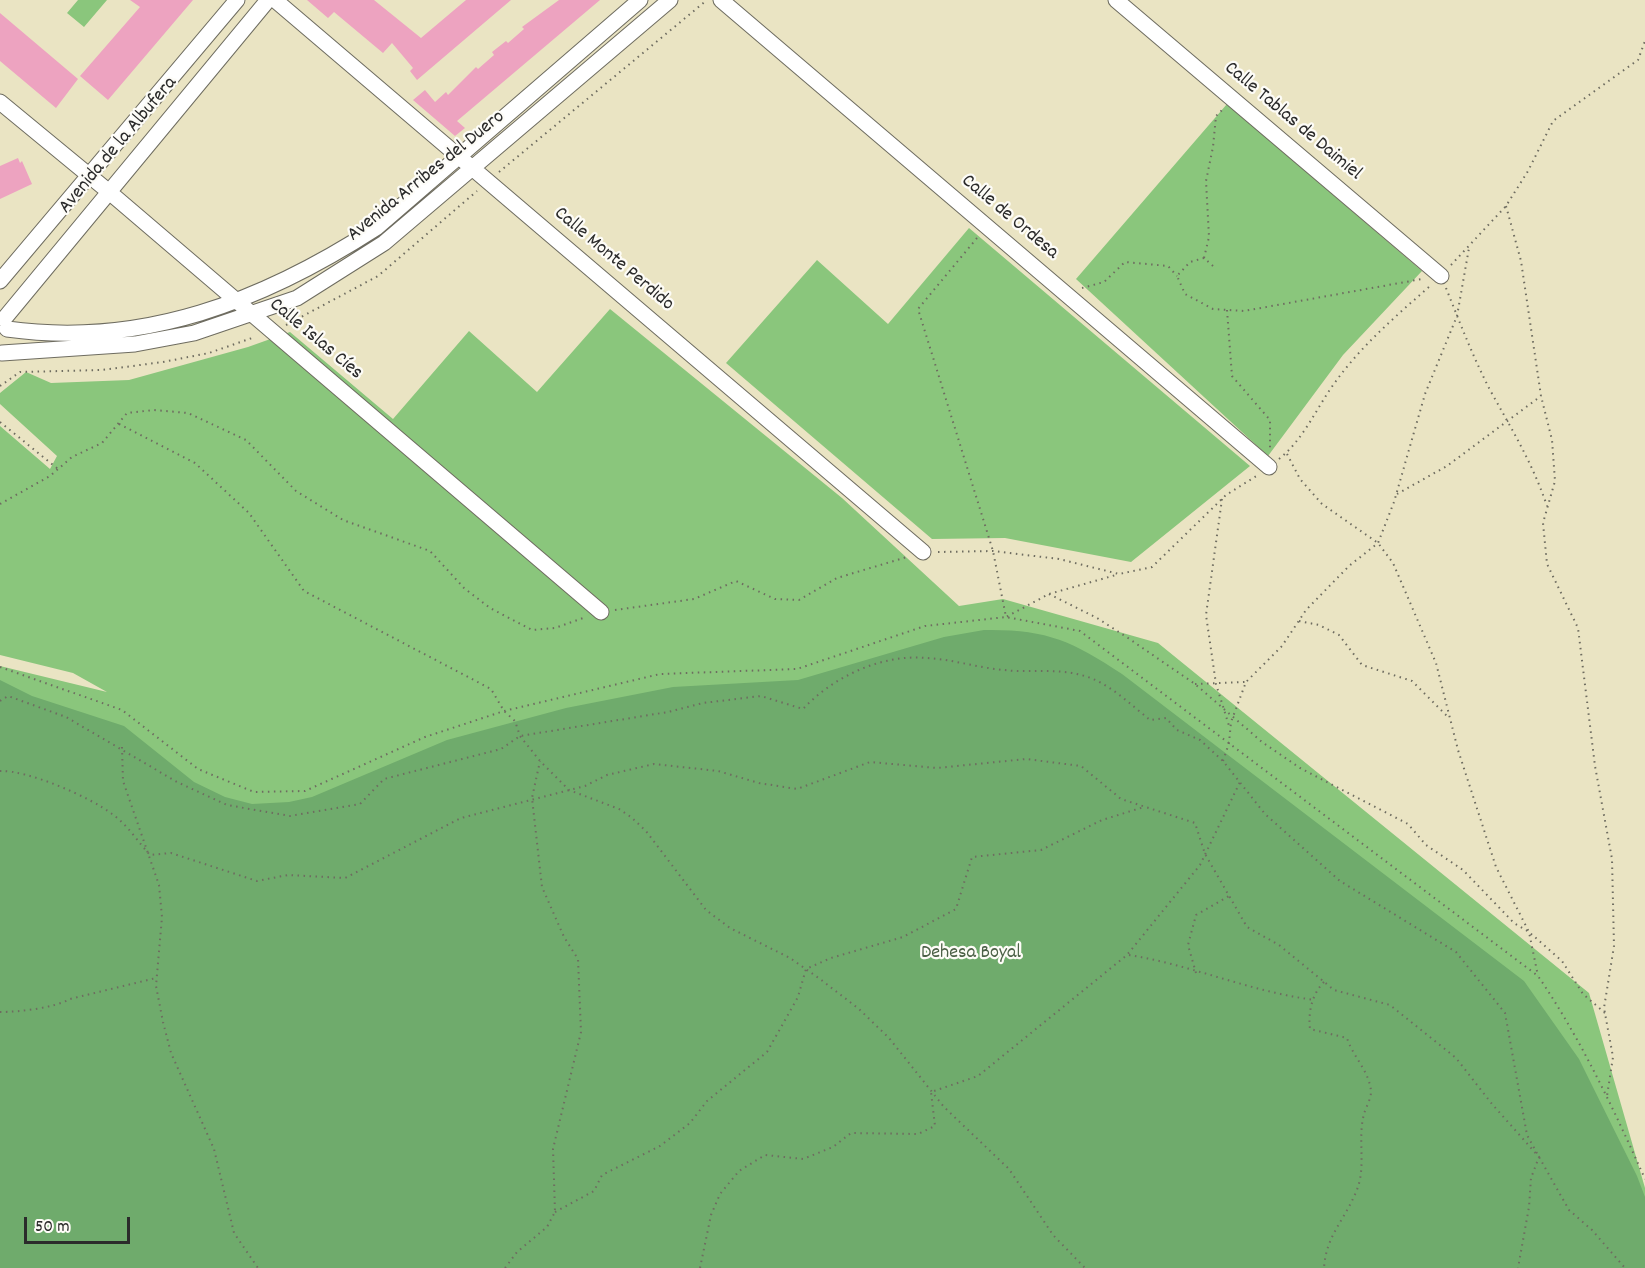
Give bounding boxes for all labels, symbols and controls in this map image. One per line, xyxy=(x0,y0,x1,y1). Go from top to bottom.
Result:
street label: Calle Tablas de Daimiel xyxy=(1218,57,1366,187)
street label: Avenida de la Albufera xyxy=(55,73,183,219)
street label: Avenida Arribes del Duero xyxy=(343,106,511,248)
street label: Calle de Ordesa xyxy=(955,170,1063,266)
street label: Calle Monte Perdido xyxy=(548,203,678,317)
street label: Calle Islas Cíes xyxy=(263,294,367,386)
park label: Dehesa Boyal xyxy=(921,942,1021,966)
scale bar xyxy=(27,1205,134,1243)
text: 50 m xyxy=(35,1215,70,1240)

